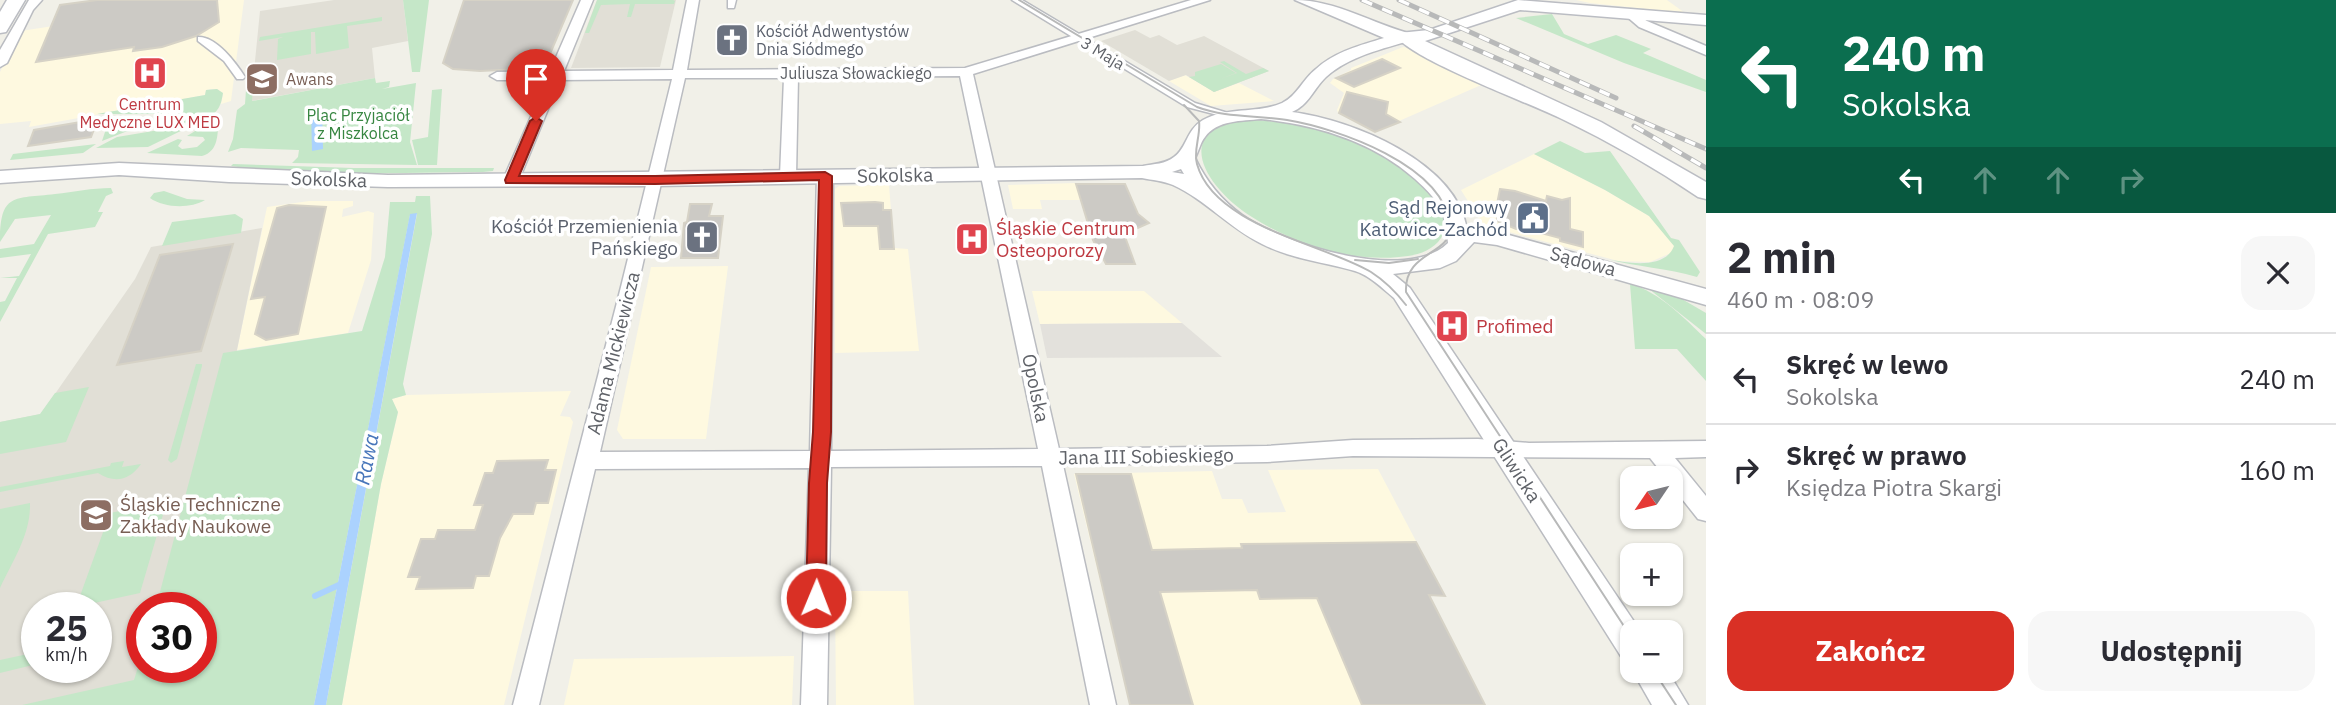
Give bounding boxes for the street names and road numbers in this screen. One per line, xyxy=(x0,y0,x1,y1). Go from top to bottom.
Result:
street label: 3 Maja xyxy=(1078,32,1129,74)
street label: Juliusza Słowackiego xyxy=(780,63,932,83)
street label: Sokolska xyxy=(857,162,933,188)
street label: Sokolska xyxy=(290,166,368,192)
street label: Sądowa xyxy=(1547,241,1619,281)
street label: Adama Mickiewicza xyxy=(581,269,645,437)
street label: Opolska xyxy=(1017,351,1055,425)
street label: Gliwicka xyxy=(1487,433,1547,507)
street label: Jana III Sobieskiego xyxy=(1058,442,1234,470)

